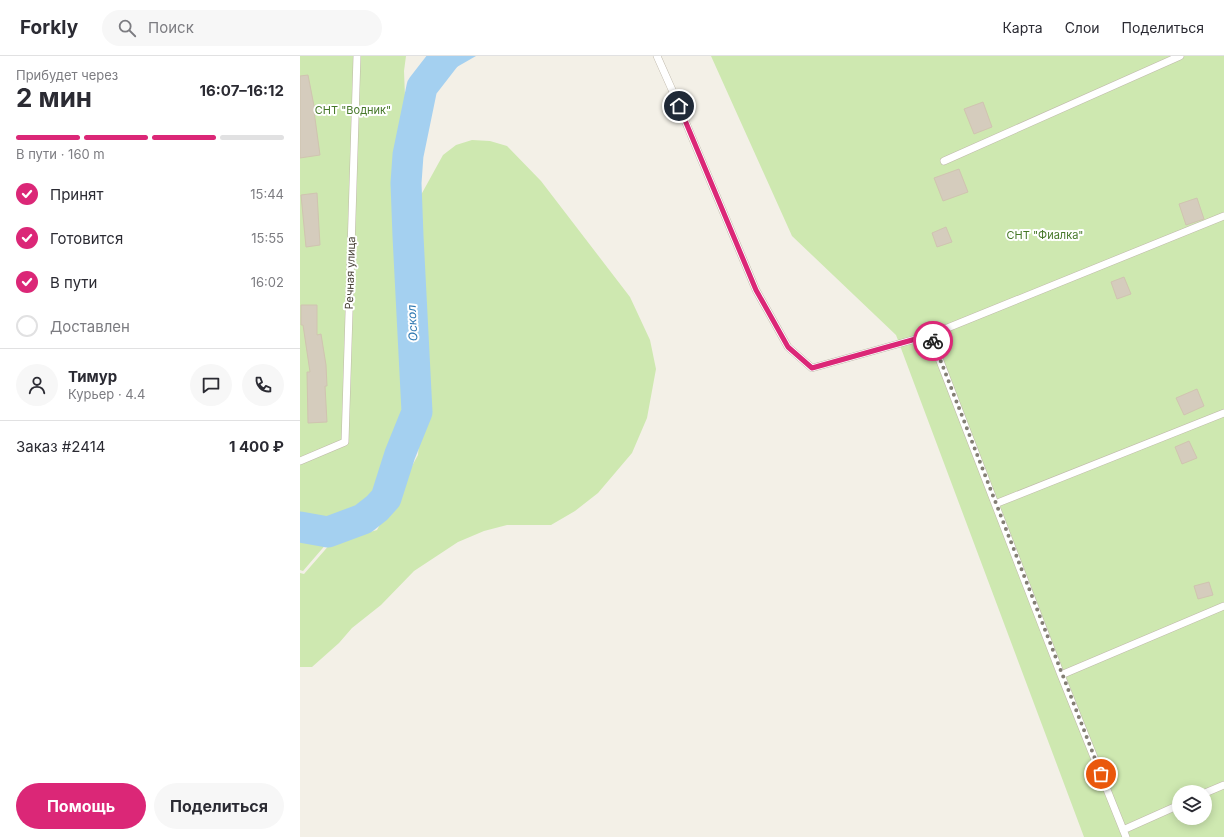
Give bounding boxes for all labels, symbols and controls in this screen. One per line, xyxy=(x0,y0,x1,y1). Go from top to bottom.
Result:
search box xyxy=(102,10,382,46)
text: Forkly xyxy=(20,16,78,39)
icon: search xyxy=(116,17,138,39)
text: Поиск xyxy=(148,18,194,37)
text: Карта xyxy=(1002,19,1043,36)
text: Слои xyxy=(1065,19,1100,36)
text: Поделиться xyxy=(1122,19,1204,36)
text: Прибудет через xyxy=(16,67,118,83)
text: 16:07–16:12 xyxy=(200,81,284,100)
text: 2 мин xyxy=(16,82,92,113)
pin xyxy=(662,89,696,123)
icon: home xyxy=(668,95,690,117)
park label: СНТ "Водник" xyxy=(315,103,391,117)
text: В пути · 160 m xyxy=(16,146,105,162)
icon: check xyxy=(16,183,38,205)
text: Принят xyxy=(50,185,103,204)
text: 15:44 xyxy=(250,186,284,202)
icon: check xyxy=(16,227,38,249)
park label: СНТ "Фиалка" xyxy=(1007,228,1083,242)
text: Готовится xyxy=(50,229,123,248)
text: 15:55 xyxy=(251,230,284,246)
street label: Речная улица xyxy=(342,236,358,310)
icon: check xyxy=(16,271,38,293)
text: В пути xyxy=(50,273,97,292)
text: 16:02 xyxy=(251,274,284,290)
water label: Оскол xyxy=(404,304,420,342)
text: Доставлен xyxy=(50,317,130,336)
courier xyxy=(913,321,953,361)
icon: bike xyxy=(922,330,944,352)
button: person xyxy=(16,364,58,406)
button: chat xyxy=(190,364,232,406)
button: phone xyxy=(242,364,284,406)
text: Тимур xyxy=(68,367,117,386)
text: Курьер · 4.4 xyxy=(68,386,145,402)
text: Заказ #2414 xyxy=(16,437,105,456)
text: 1 400 ₽ xyxy=(229,437,284,456)
pin xyxy=(1084,757,1118,791)
icon: bag xyxy=(1090,763,1112,785)
button: Помощь xyxy=(16,783,146,829)
button: Поделиться xyxy=(154,783,284,829)
map controls xyxy=(1172,785,1212,825)
button: layers xyxy=(1172,785,1212,825)

